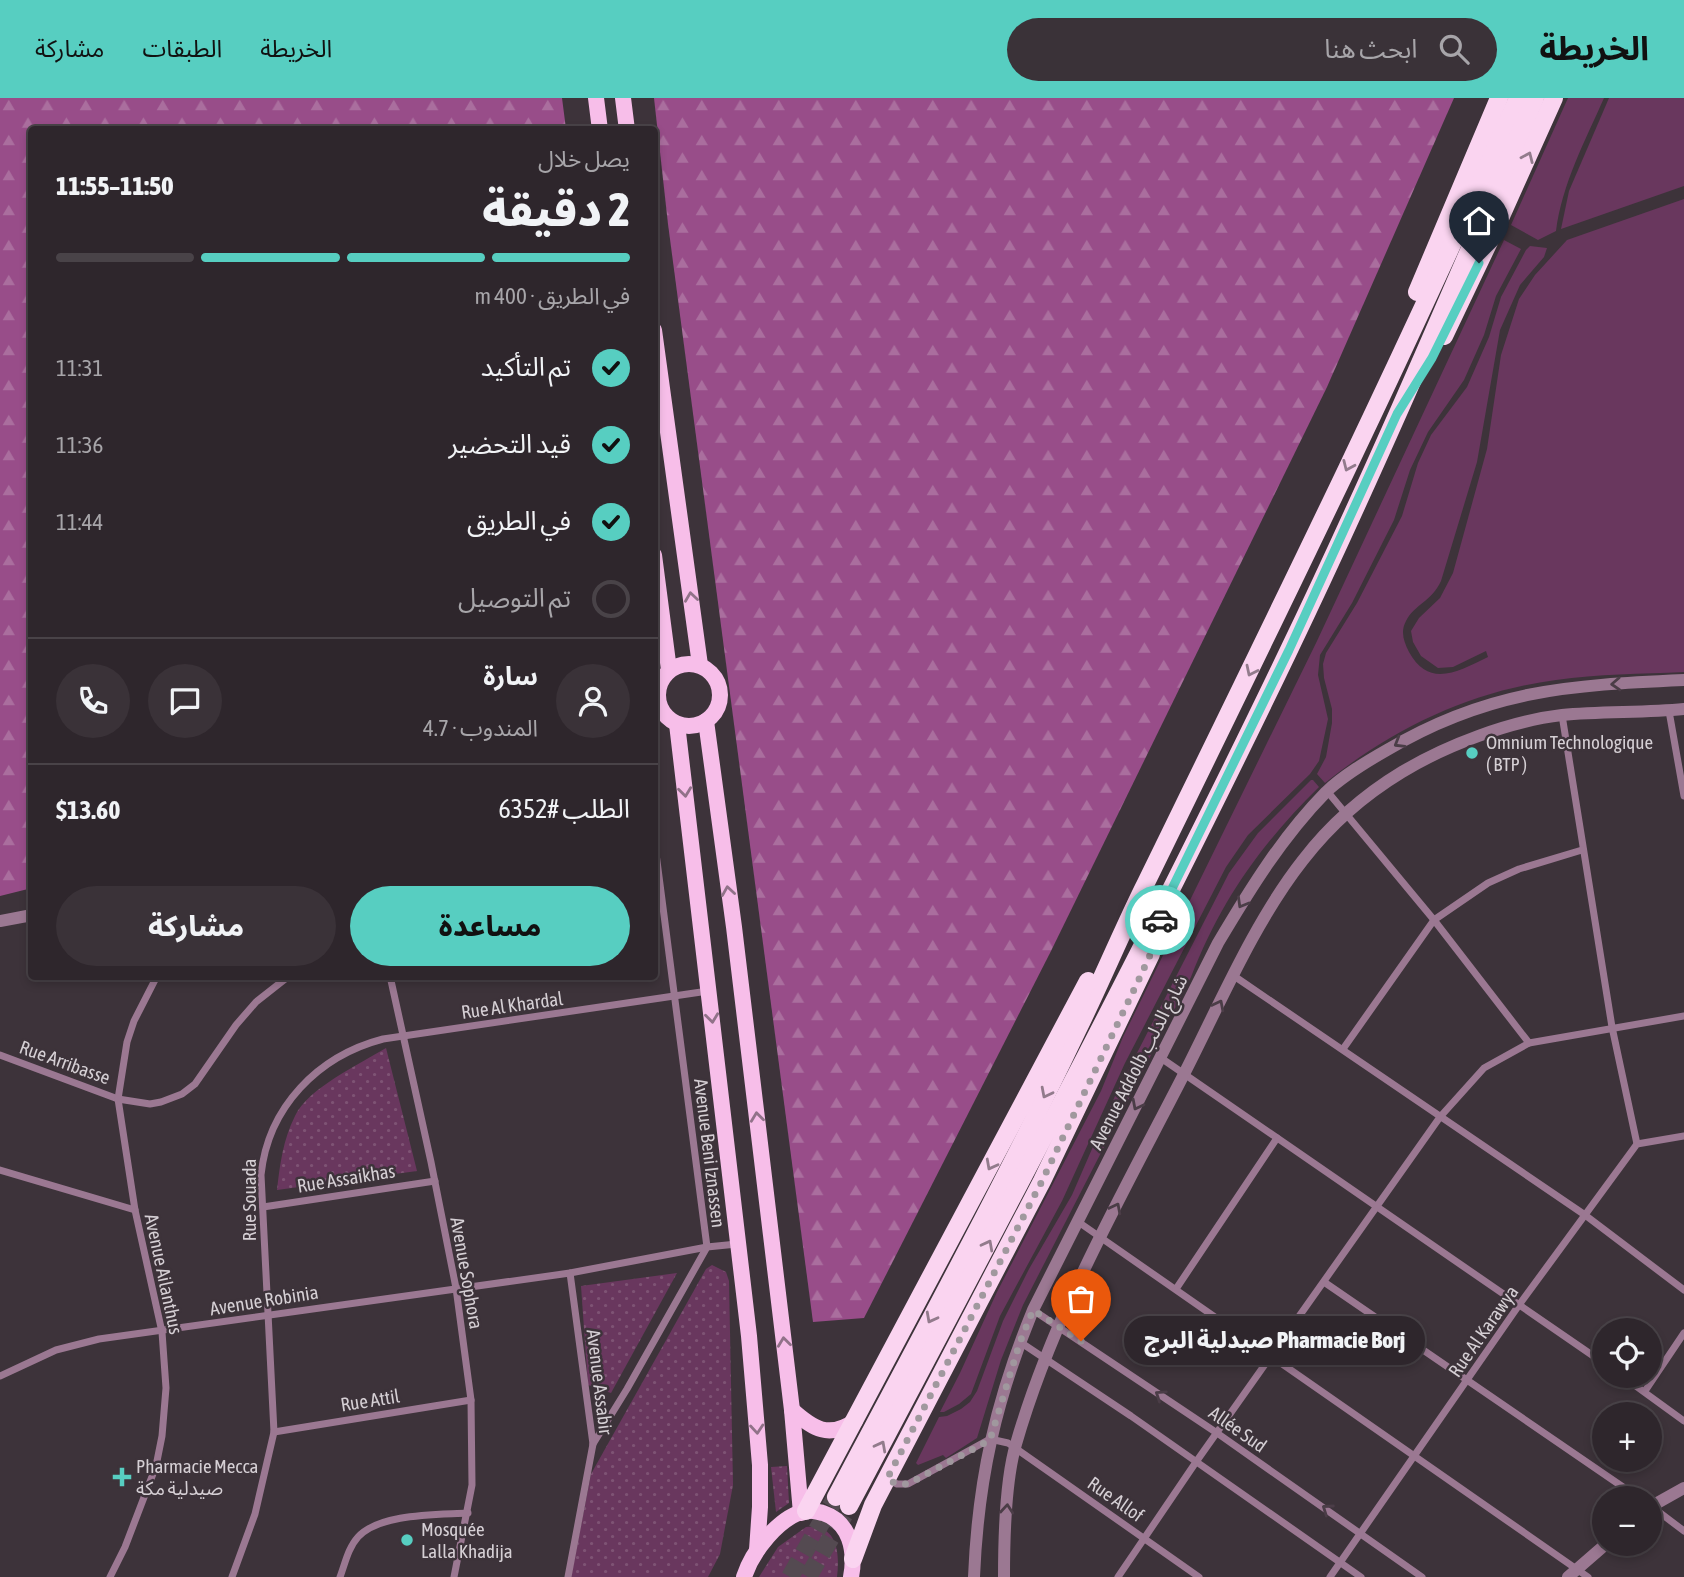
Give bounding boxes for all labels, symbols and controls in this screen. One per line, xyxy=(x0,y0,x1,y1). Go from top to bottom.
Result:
search box xyxy=(1007,18,1497,81)
text: الخريطة xyxy=(1539,29,1649,67)
icon: search xyxy=(1435,30,1473,68)
text: ابحث هنا xyxy=(1324,34,1417,64)
text: مشاركة xyxy=(35,35,104,62)
text: الطبقات xyxy=(142,35,222,62)
text: الخريطة xyxy=(260,35,332,62)
text: يصل خلال xyxy=(538,146,630,172)
one-way arrow xyxy=(1520,152,1534,164)
text: 11:50–11:55 xyxy=(56,171,173,201)
text: 2 دقيقة xyxy=(482,183,630,236)
pin xyxy=(1449,191,1509,263)
icon: home xyxy=(1460,202,1498,240)
text: في الطريق · 400 m xyxy=(475,283,630,309)
icon: check xyxy=(592,349,630,387)
text: تم التأكيد xyxy=(481,352,571,382)
text: 11:31 xyxy=(56,355,103,381)
icon: check xyxy=(592,426,630,464)
text: قيد التحضير xyxy=(448,429,571,459)
text: 11:36 xyxy=(56,432,103,458)
one-way arrow xyxy=(1342,458,1356,471)
icon: check xyxy=(592,503,630,541)
text: في الطريق xyxy=(467,506,571,536)
text: 11:44 xyxy=(56,509,103,535)
text: تم التوصيل xyxy=(458,583,571,613)
one-way arrow xyxy=(684,592,699,603)
text: سارة xyxy=(483,661,538,691)
button: phone xyxy=(56,664,130,738)
button: chat xyxy=(148,664,222,738)
button: person xyxy=(556,664,630,738)
one-way arrow xyxy=(1245,664,1259,676)
one-way arrow xyxy=(1610,676,1621,691)
text: المندوب · 4.7 xyxy=(423,715,538,741)
place label: Omnium Technologique ( BTP ) xyxy=(1486,731,1653,775)
one-way arrow xyxy=(1393,735,1406,748)
marker: Omnium Technologique ( BTP ) xyxy=(1464,745,1480,761)
one-way arrow xyxy=(677,787,692,798)
text: الطلب #6352 xyxy=(498,794,630,824)
text: $13.60 xyxy=(56,795,120,825)
one-way arrow xyxy=(721,885,736,897)
courier xyxy=(1125,885,1195,955)
button: مشاركة xyxy=(56,886,336,966)
button: مساعدة xyxy=(350,886,630,966)
one-way arrow xyxy=(1237,895,1250,908)
icon: car xyxy=(1141,901,1179,939)
street label: Avenue Addolb شارع الدلب xyxy=(1084,971,1194,1154)
street label: Rue Al Khardal xyxy=(460,987,564,1023)
one-way arrow xyxy=(1211,1000,1225,1012)
one-way arrow xyxy=(705,1012,720,1023)
street label: Rue Arribasse xyxy=(17,1035,113,1089)
street label: Avenue Beni Iznassen xyxy=(690,1077,730,1229)
one-way arrow xyxy=(1041,1086,1055,1099)
one-way arrow xyxy=(1132,1098,1146,1110)
one-way arrow xyxy=(749,1111,764,1122)
one-way arrow xyxy=(985,1158,999,1171)
street label: Rue Souada xyxy=(238,1159,260,1241)
street label: Rue Assaikhas xyxy=(295,1159,397,1197)
one-way arrow xyxy=(1108,1202,1122,1215)
street label: Avenue Ailanthus xyxy=(141,1212,188,1336)
street label: Avenue Sophora xyxy=(446,1215,488,1331)
one-way arrow xyxy=(980,1239,993,1252)
pin xyxy=(1051,1269,1111,1341)
icon: bag xyxy=(1062,1280,1100,1318)
street label: Avenue Robinia xyxy=(208,1281,320,1319)
street label: Rue Al Karawya xyxy=(1443,1281,1523,1381)
one-way arrow xyxy=(926,1310,939,1323)
callout: Pharmacie Borj صيدلية البرج xyxy=(1123,1316,1424,1366)
map controls xyxy=(1592,1318,1662,1556)
button: locate xyxy=(1592,1318,1662,1388)
text: Pharmacie Borj صيدلية البرج xyxy=(1144,1327,1405,1353)
street label: Avenue Assabir xyxy=(583,1328,617,1436)
one-way arrow xyxy=(776,1337,791,1348)
street label: Rue Attil xyxy=(339,1384,401,1416)
one-way arrow xyxy=(1155,1390,1168,1403)
street label: Allée Sud xyxy=(1205,1401,1271,1457)
button: + xyxy=(1592,1402,1662,1472)
one-way arrow xyxy=(749,1424,764,1435)
one-way arrow xyxy=(873,1440,886,1453)
place label: Pharmacie Mecca صيدلية مكة xyxy=(136,1455,258,1499)
marker: Pharmacie Mecca صيدلية مكة xyxy=(114,1469,130,1485)
street label: Rue Allof xyxy=(1084,1472,1148,1526)
button: − xyxy=(1592,1486,1662,1556)
one-way arrow xyxy=(999,1503,1014,1514)
one-way arrow xyxy=(1322,1505,1335,1517)
place label: Mosquée Lalla Khadija xyxy=(421,1518,513,1562)
marker: Mosquée Lalla Khadija xyxy=(399,1532,415,1548)

